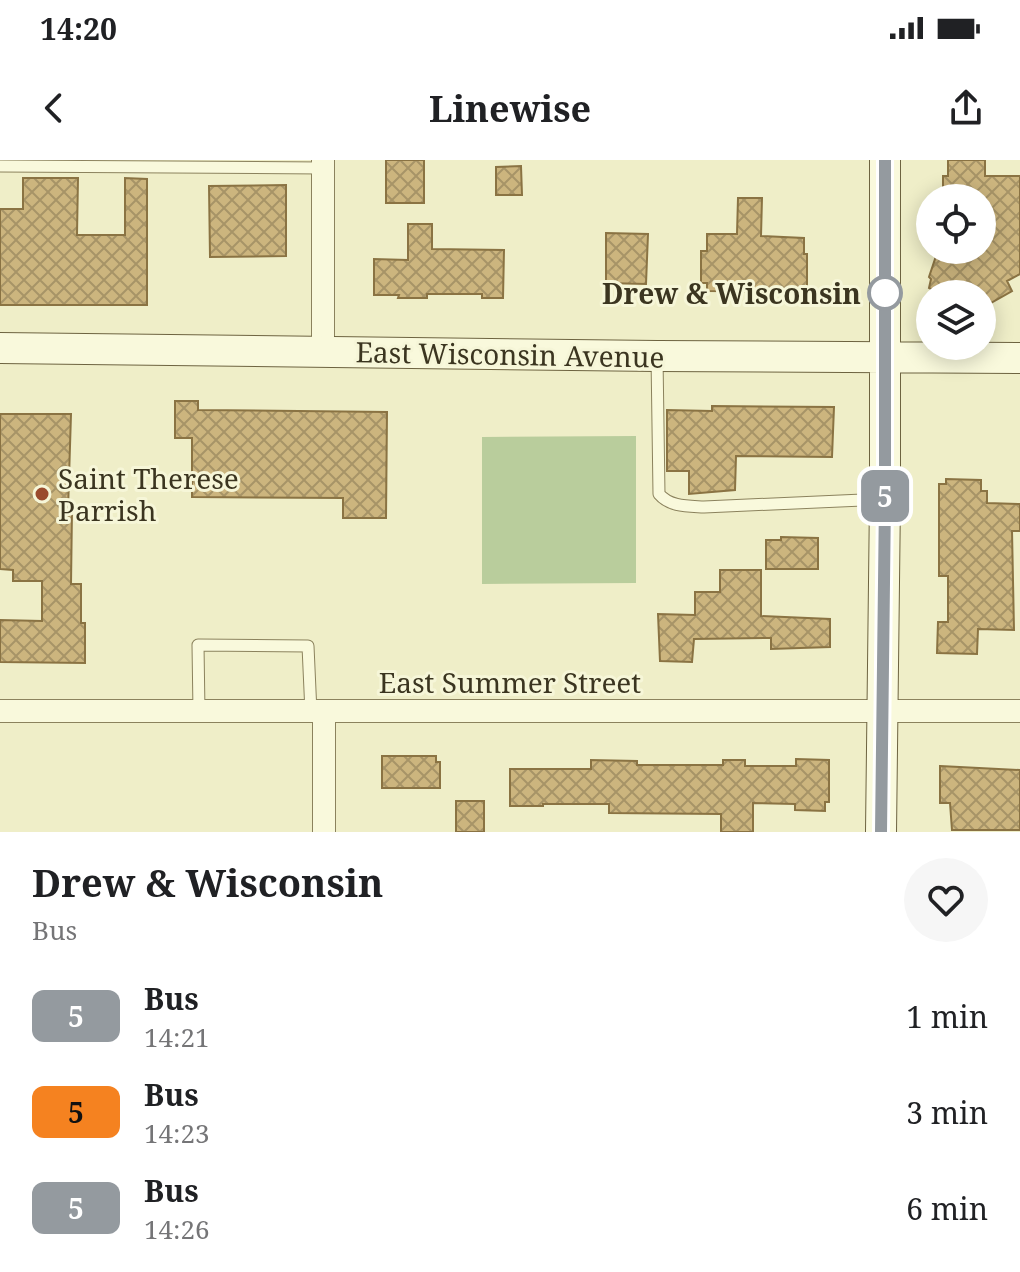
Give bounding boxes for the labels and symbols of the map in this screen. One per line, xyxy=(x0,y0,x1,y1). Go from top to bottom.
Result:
place label: Drew & Wisconsin xyxy=(602,274,861,312)
marker: Drew & Wisconsin xyxy=(868,276,902,310)
street label: East Wisconsin Avenue xyxy=(355,332,665,376)
place label: Saint Therese Parrish xyxy=(58,459,239,529)
line badge: 5 xyxy=(859,470,911,522)
marker: Saint Therese Parrish xyxy=(33,485,51,503)
street label: East Summer Street xyxy=(379,663,641,701)

